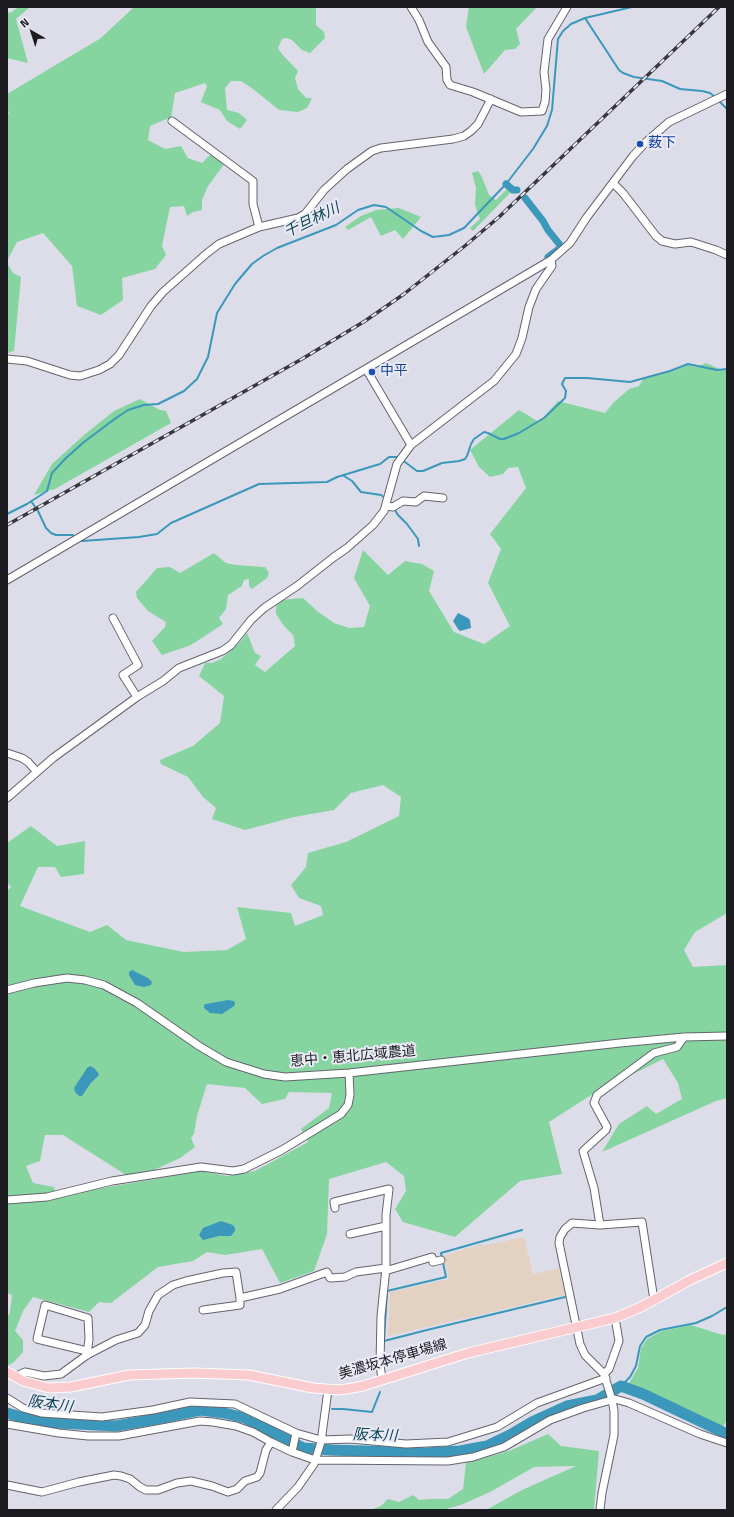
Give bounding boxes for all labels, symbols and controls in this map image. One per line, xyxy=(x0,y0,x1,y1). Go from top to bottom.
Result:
north arrow xyxy=(12,12,52,52)
text: N xyxy=(16,14,32,31)
place label: 薮下 xyxy=(648,136,676,152)
marker: 薮下 xyxy=(635,139,645,149)
water label: 千旦林川 xyxy=(281,200,343,242)
place label: 中平 xyxy=(380,364,408,380)
marker: 中平 xyxy=(367,367,377,377)
street label: 恵中・恵北広域農道 xyxy=(290,1043,416,1071)
street label: 美濃坂本停車場線 xyxy=(337,1336,449,1384)
water label: 阪本川 xyxy=(26,1393,74,1417)
water label: 阪本川 xyxy=(352,1426,398,1446)

